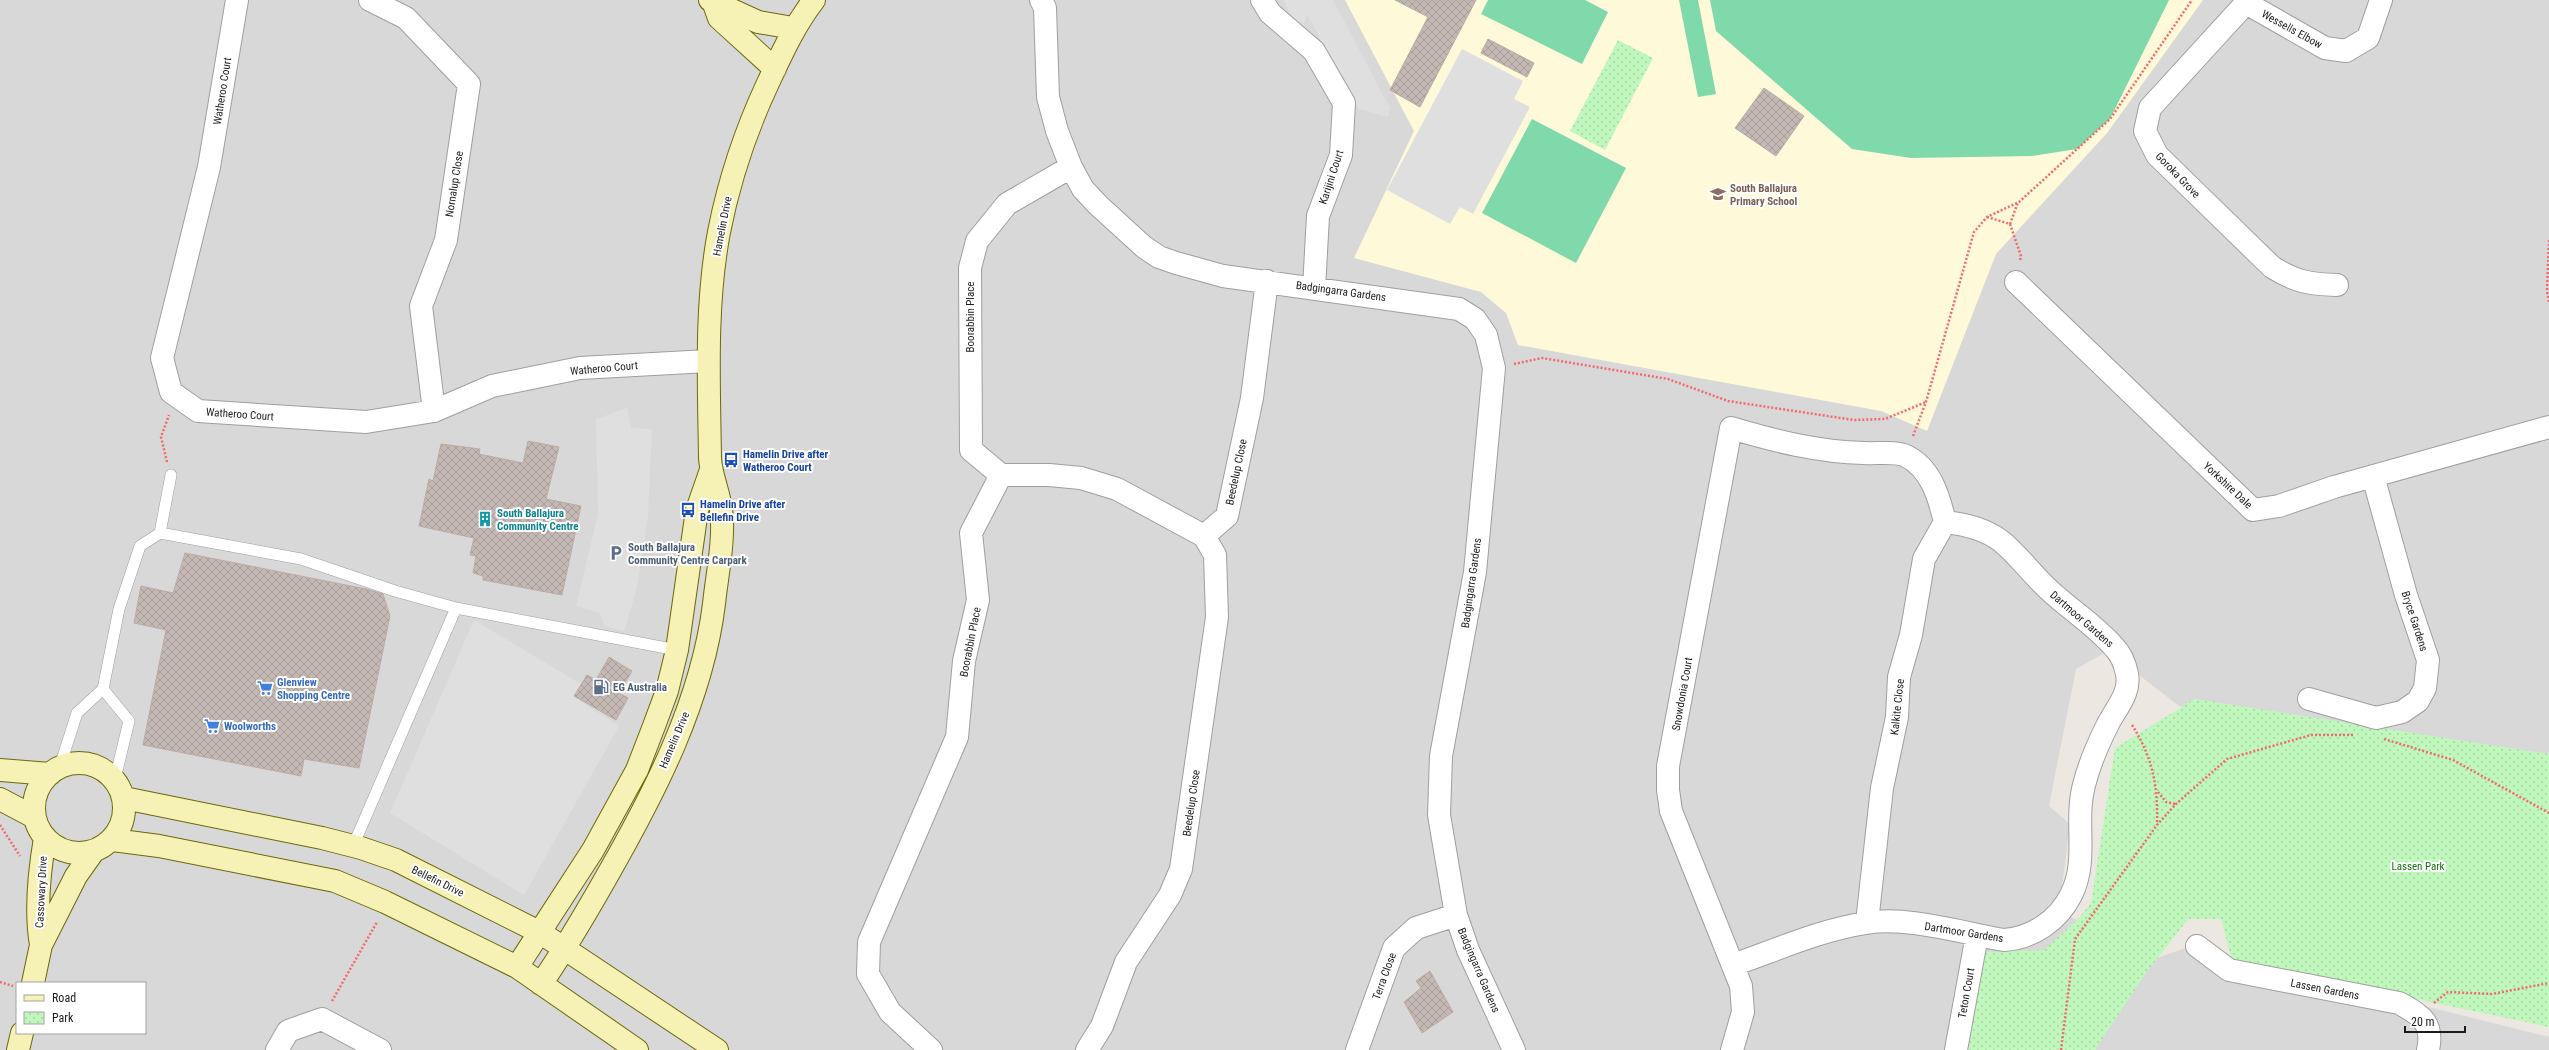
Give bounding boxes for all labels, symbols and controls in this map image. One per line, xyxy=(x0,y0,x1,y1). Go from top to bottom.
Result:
street label: Wessells Elbow xyxy=(2259,7,2324,51)
street label: Watheroo Court xyxy=(211,56,234,126)
street label: Karijini Court xyxy=(1317,148,1346,206)
street label: Nornalup Close xyxy=(443,150,466,218)
street label: Goroka Grove xyxy=(2153,150,2203,201)
place label: South Ballajura Primary School xyxy=(1730,182,1798,208)
school or university icon: South Ballajura Primary School xyxy=(1709,185,1727,203)
street label: Hamelin Drive xyxy=(710,195,735,257)
street label: Badgingarra Gardens xyxy=(1295,279,1387,304)
street label: Boorabbin Place xyxy=(964,282,977,352)
street label: Watheroo Court xyxy=(570,359,638,378)
street label: Watheroo Court xyxy=(206,406,274,423)
street label: Beedelup Close xyxy=(1223,438,1250,506)
place label: Hamelin Drive after Watheroo Court xyxy=(743,448,829,474)
bus stop icon: Hamelin Drive after Watheroo Court xyxy=(722,451,740,469)
street label: Yorkshire Dale xyxy=(2200,459,2255,511)
place label: Hamelin Drive after Bellefin Drive xyxy=(700,498,786,524)
bus stop icon: Hamelin Drive after Bellefin Drive xyxy=(679,501,697,519)
place label: South Ballajura Community Centre xyxy=(497,507,579,533)
building icon: South Ballajura Community Centre xyxy=(476,510,494,528)
street label: Badgingarra Gardens xyxy=(1459,537,1484,629)
place label: South Ballajura Community Centre Carpark xyxy=(628,541,747,567)
parking icon: South Ballajura Community Centre Carpark xyxy=(607,544,625,562)
street label: Dartmoor Gardens xyxy=(2047,588,2116,650)
street label: Bryce Gardens xyxy=(2399,589,2430,653)
street label: Boorabbin Place xyxy=(957,606,984,678)
street label: Snowdonia Court xyxy=(1670,656,1695,732)
place label: Glenview Shopping Centre xyxy=(277,676,350,702)
fuel station icon: EG Australia xyxy=(592,678,610,696)
street label: Kalkite Close xyxy=(1888,678,1907,736)
supermarket icon: Glenview Shopping Centre xyxy=(256,679,274,697)
place label: EG Australia xyxy=(613,681,667,694)
street label: Hamelin Drive xyxy=(657,710,692,771)
supermarket icon: Woolworths xyxy=(203,717,221,735)
place label: Woolworths xyxy=(224,720,276,733)
street label: Beedelup Close xyxy=(1180,769,1203,837)
street label: Cassowary Drive xyxy=(33,856,50,928)
park label: Lassen Park xyxy=(2391,860,2445,873)
street label: Bellefin Drive xyxy=(410,863,466,900)
street label: Dartmoor Gardens xyxy=(1924,920,2004,945)
street label: Badgingarra Gardens xyxy=(1455,926,1502,1015)
street label: Terra Close xyxy=(1370,951,1399,1001)
street label: Teton Court xyxy=(1956,967,1977,1019)
street label: Lassen Gardens xyxy=(2290,976,2360,1003)
legend xyxy=(16,982,146,1034)
text: Road xyxy=(52,991,76,1005)
scale bar xyxy=(2405,1008,2465,1034)
text: Park xyxy=(52,1011,74,1025)
text: 20 m xyxy=(2411,1015,2435,1029)

